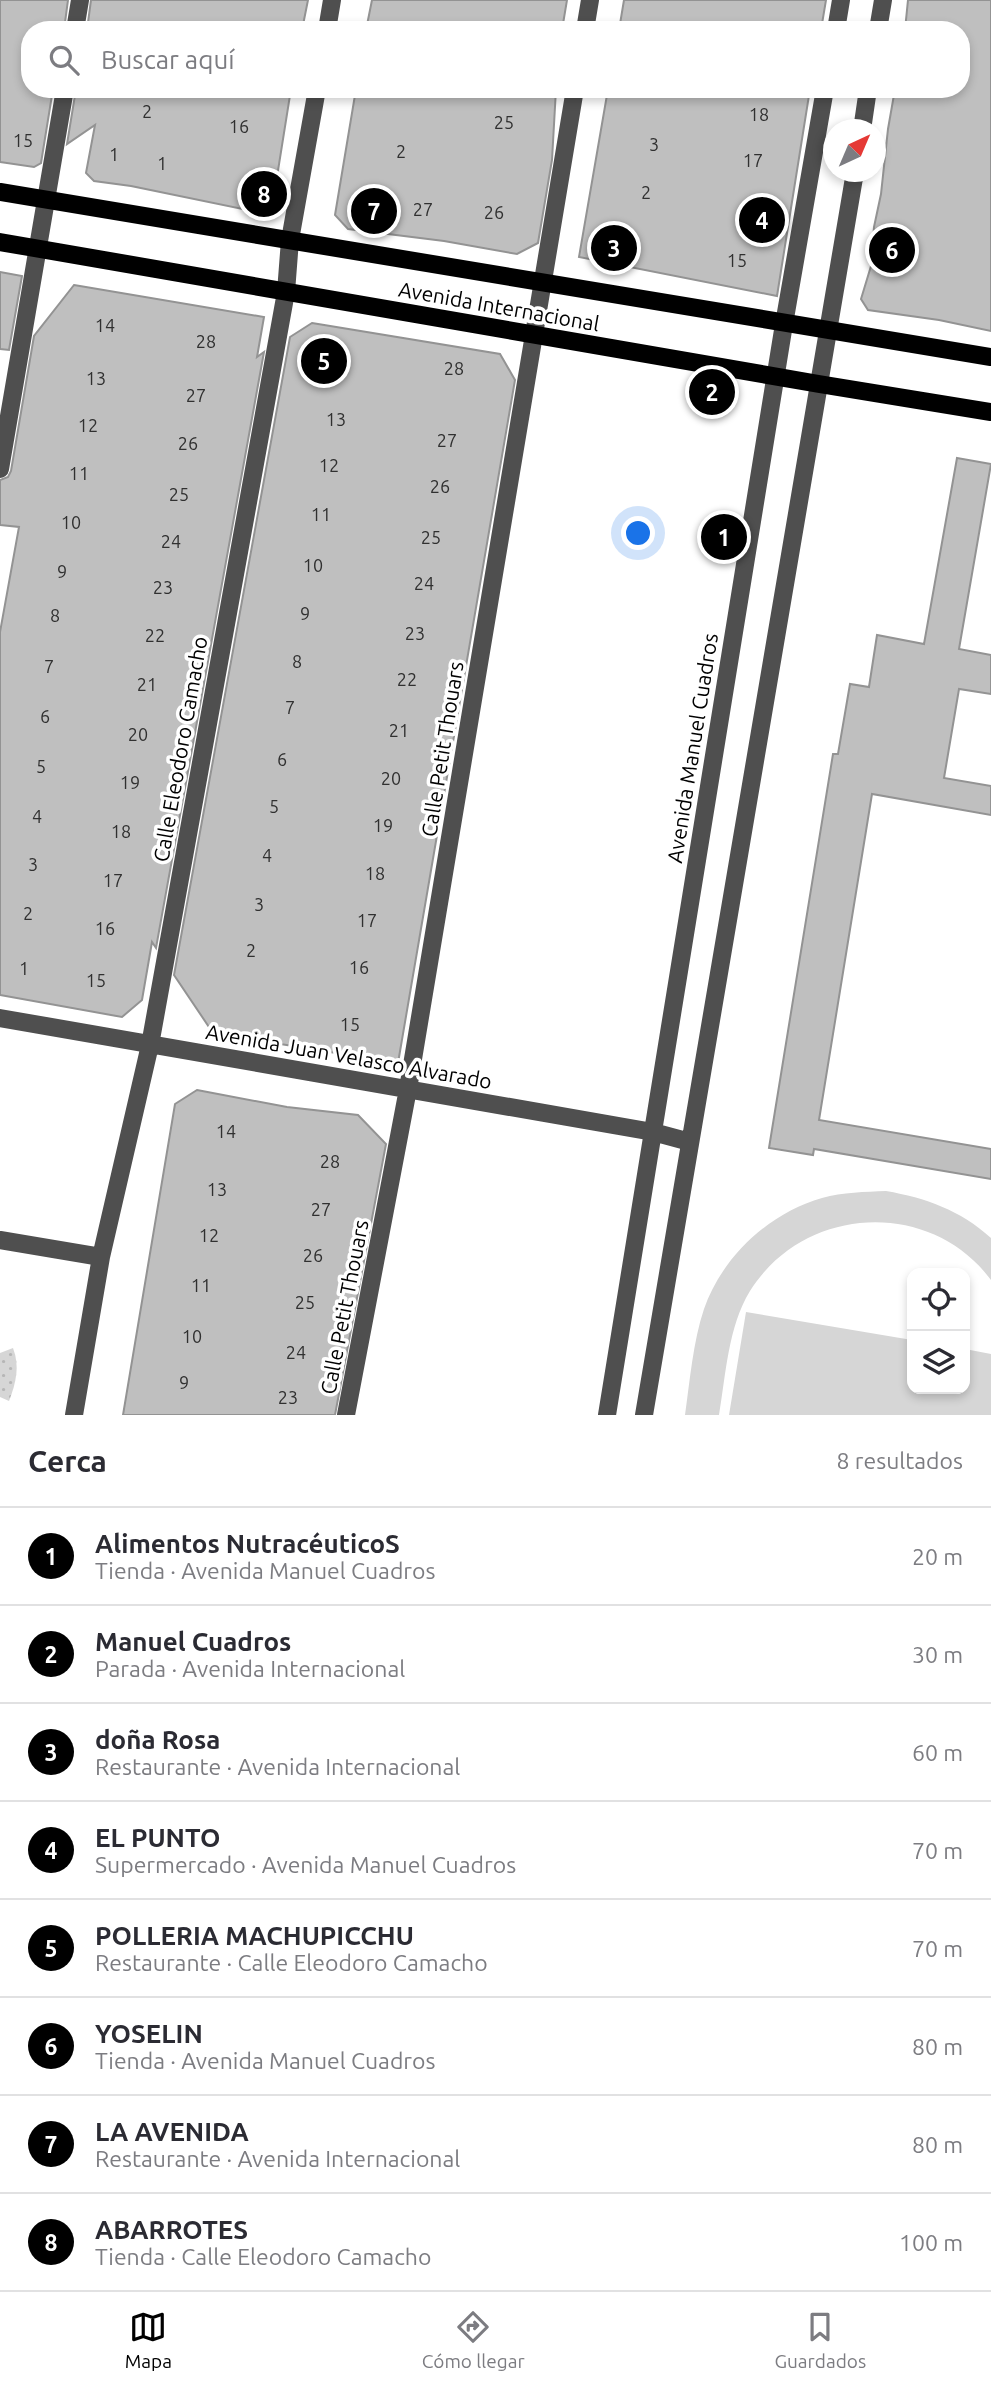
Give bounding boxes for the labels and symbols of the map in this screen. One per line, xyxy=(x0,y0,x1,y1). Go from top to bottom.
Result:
house number: 2 xyxy=(142,101,152,121)
house number: 18 xyxy=(749,104,769,124)
house number: 25 xyxy=(494,112,514,132)
house number: 16 xyxy=(229,116,249,136)
north arrow xyxy=(823,119,886,182)
house number: 15 xyxy=(13,130,33,150)
house number: 3 xyxy=(649,134,659,154)
house number: 2 xyxy=(396,141,406,161)
house number: 1 xyxy=(109,144,119,164)
house number: 17 xyxy=(743,150,763,170)
house number: 1 xyxy=(157,153,167,173)
pin: 8 xyxy=(241,168,287,220)
house number: 2 xyxy=(641,182,651,202)
pin: 7 xyxy=(351,185,397,237)
pin: 4 xyxy=(739,194,785,246)
house number: 27 xyxy=(413,199,433,219)
house number: 26 xyxy=(484,202,504,222)
pin: 3 xyxy=(591,222,637,274)
pin: 6 xyxy=(869,224,915,276)
house number: 15 xyxy=(727,250,747,270)
street label: Avenida Internacional xyxy=(397,277,601,335)
house number: 14 xyxy=(95,315,115,335)
house number: 28 xyxy=(196,331,216,351)
pin: 5 xyxy=(301,335,347,387)
house number: 28 xyxy=(444,358,464,378)
pin: 2 xyxy=(689,366,735,418)
house number: 13 xyxy=(86,368,106,388)
house number: 27 xyxy=(186,385,206,405)
house number: 13 xyxy=(326,409,346,429)
house number: 12 xyxy=(78,415,98,435)
house number: 27 xyxy=(437,430,457,450)
house number: 26 xyxy=(178,433,198,453)
house number: 12 xyxy=(319,455,339,475)
house number: 11 xyxy=(69,463,89,483)
house number: 26 xyxy=(430,476,450,496)
house number: 25 xyxy=(169,484,189,504)
house number: 11 xyxy=(311,504,331,524)
pin: 1 xyxy=(701,511,747,563)
house number: 10 xyxy=(61,512,81,532)
your location xyxy=(621,516,655,550)
house number: 25 xyxy=(421,527,441,547)
house number: 24 xyxy=(161,531,181,551)
house number: 10 xyxy=(303,555,323,575)
house number: 9 xyxy=(57,561,67,581)
house number: 24 xyxy=(414,573,434,593)
house number: 23 xyxy=(153,577,173,597)
house number: 9 xyxy=(300,603,310,623)
house number: 8 xyxy=(50,605,60,625)
house number: 23 xyxy=(405,623,425,643)
house number: 22 xyxy=(145,625,165,645)
street label: Avenida Manuel Cuadros xyxy=(662,631,722,865)
street label: Calle Eleodoro Camacho xyxy=(148,634,212,864)
house number: 8 xyxy=(292,651,302,671)
house number: 7 xyxy=(44,656,54,676)
street label: Calle Petit Thouars xyxy=(416,660,468,838)
house number: 22 xyxy=(397,669,417,689)
house number: 21 xyxy=(137,674,157,694)
house number: 7 xyxy=(285,697,295,717)
house number: 6 xyxy=(40,706,50,726)
house number: 21 xyxy=(389,720,409,740)
house number: 20 xyxy=(128,724,148,744)
house number: 6 xyxy=(277,749,287,769)
house number: 5 xyxy=(36,756,46,776)
house number: 20 xyxy=(381,768,401,788)
house number: 19 xyxy=(120,772,140,792)
house number: 5 xyxy=(269,796,279,816)
house number: 4 xyxy=(32,806,42,826)
house number: 19 xyxy=(373,815,393,835)
house number: 18 xyxy=(111,821,131,841)
house number: 4 xyxy=(262,845,272,865)
house number: 3 xyxy=(28,854,38,874)
house number: 18 xyxy=(365,863,385,883)
house number: 17 xyxy=(103,870,123,890)
house number: 3 xyxy=(254,894,264,914)
house number: 2 xyxy=(23,903,33,923)
house number: 17 xyxy=(357,910,377,930)
house number: 16 xyxy=(95,918,115,938)
house number: 2 xyxy=(246,940,256,960)
house number: 16 xyxy=(349,957,369,977)
house number: 1 xyxy=(19,958,29,978)
house number: 15 xyxy=(86,970,106,990)
house number: 15 xyxy=(340,1014,360,1034)
street label: Avenida Juan Velasco Alvarado xyxy=(204,1019,494,1093)
house number: 14 xyxy=(216,1121,236,1141)
house number: 28 xyxy=(320,1151,340,1171)
house number: 13 xyxy=(207,1179,227,1199)
house number: 27 xyxy=(311,1199,331,1219)
street label: Calle Petit Thouars xyxy=(315,1218,373,1396)
house number: 12 xyxy=(199,1225,219,1245)
house number: 26 xyxy=(303,1245,323,1265)
house number: 11 xyxy=(191,1275,211,1295)
house number: 25 xyxy=(295,1292,315,1312)
house number: 10 xyxy=(182,1326,202,1346)
house number: 24 xyxy=(286,1342,306,1362)
house number: 9 xyxy=(179,1372,189,1392)
house number: 23 xyxy=(278,1387,298,1407)

